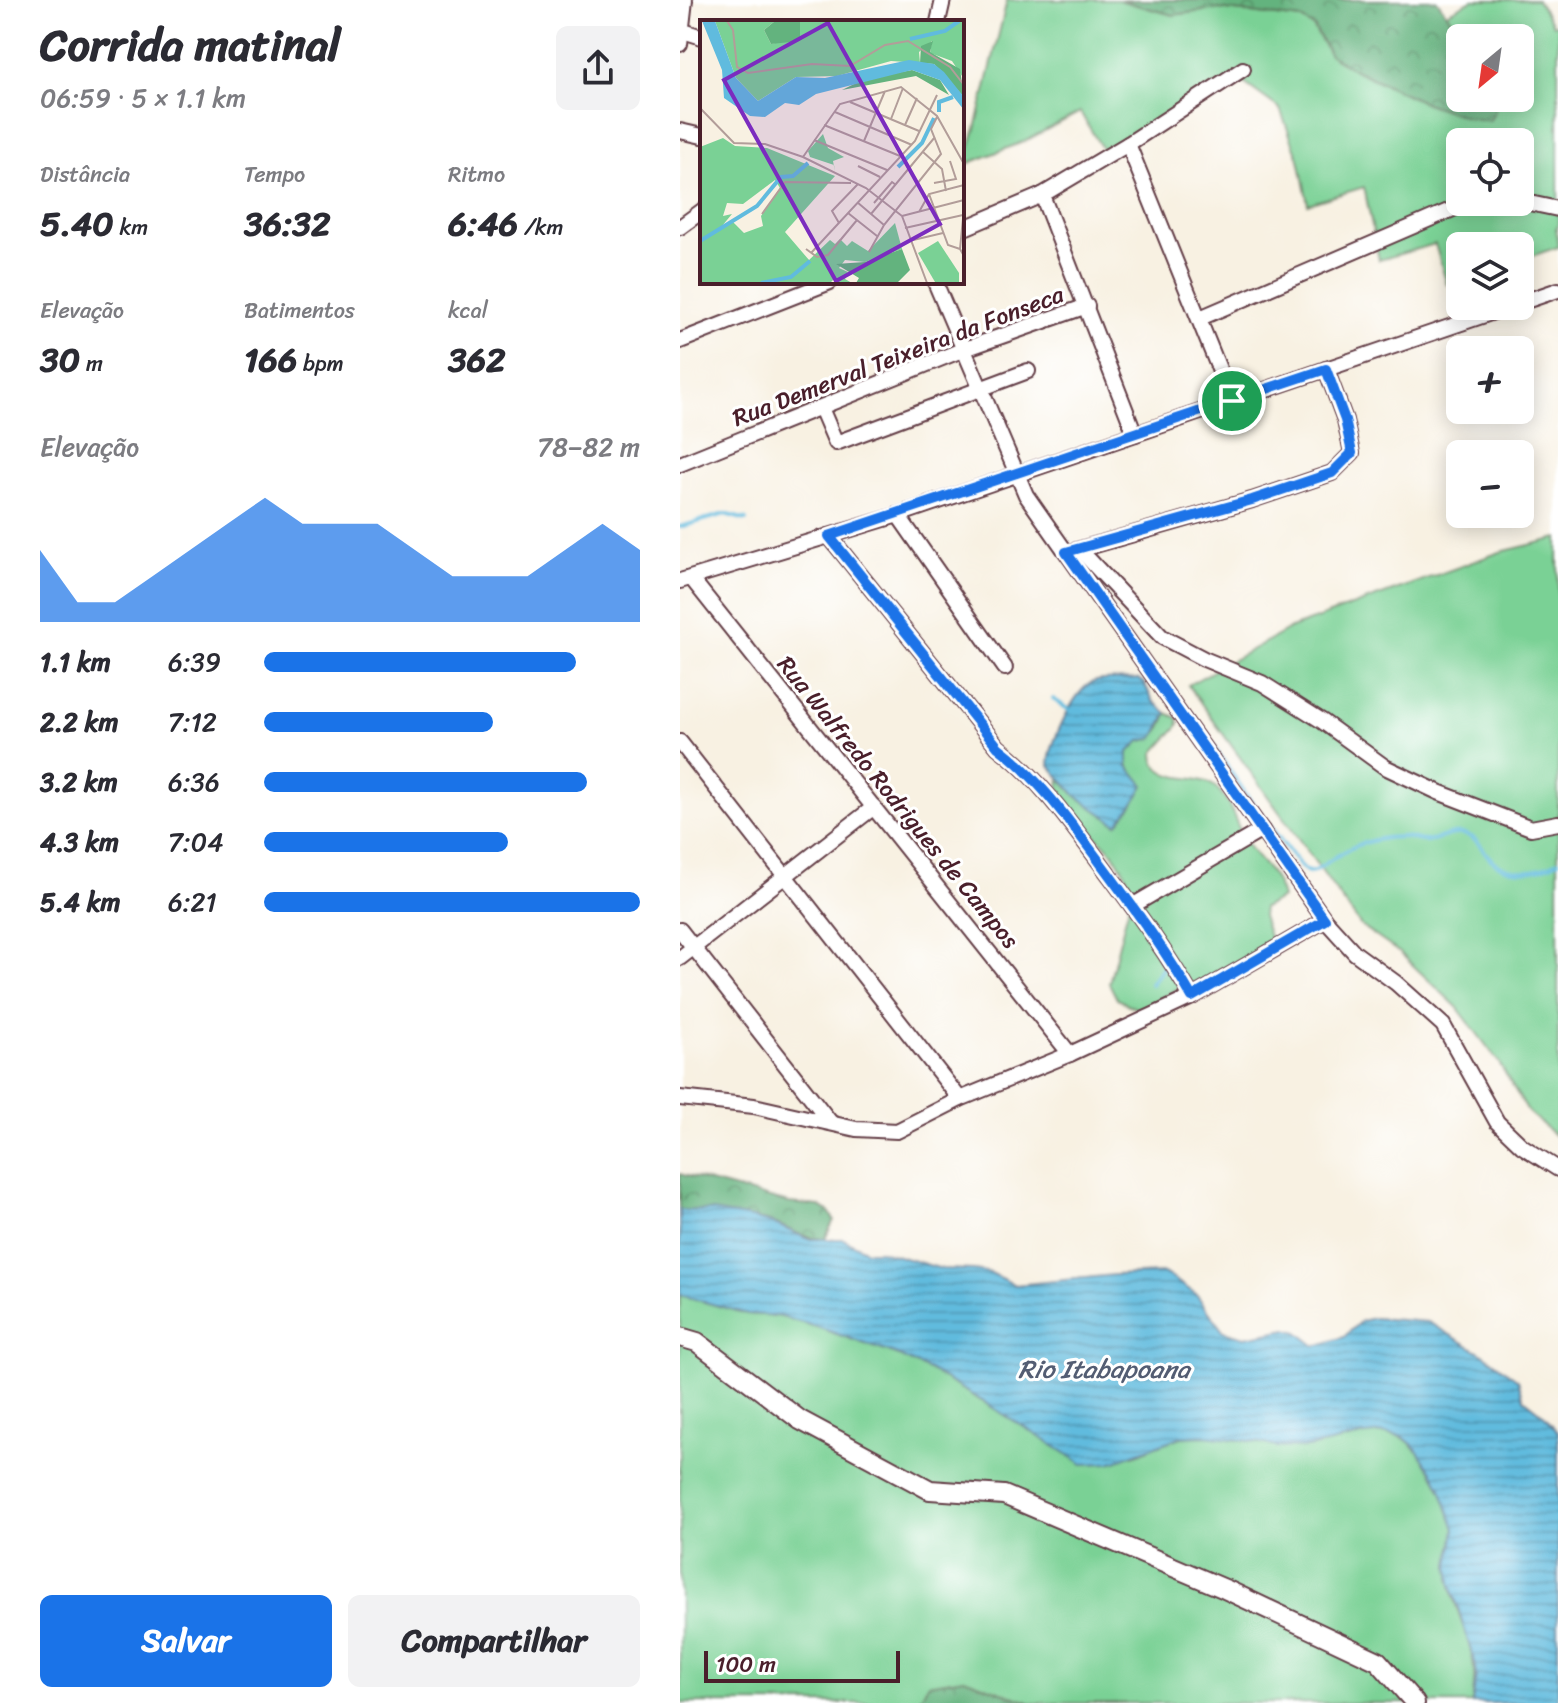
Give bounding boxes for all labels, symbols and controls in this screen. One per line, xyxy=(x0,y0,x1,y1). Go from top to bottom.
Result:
text: Corrida matinal xyxy=(40,6,341,84)
inset map xyxy=(700,20,964,284)
north arrow xyxy=(1446,24,1534,112)
map controls xyxy=(1446,24,1534,528)
button: share xyxy=(556,26,640,110)
text: 06:59 · 5 × 1.1 km xyxy=(40,75,246,121)
button: locate xyxy=(1446,128,1534,216)
text: Distância xyxy=(40,155,130,194)
text: Tempo xyxy=(244,155,305,194)
text: Ritmo xyxy=(448,155,505,194)
text: 5.40 xyxy=(40,194,114,254)
text: 36:32 xyxy=(244,194,331,254)
text: 6:46 xyxy=(448,194,518,254)
text: km xyxy=(114,208,148,247)
text: /km xyxy=(518,208,563,247)
button: layers xyxy=(1446,232,1534,320)
street label: Rua Demerval Teixeira da Fonseca xyxy=(726,273,1071,439)
text: Elevação xyxy=(40,291,124,330)
text: Batimentos xyxy=(244,291,355,330)
text: kcal xyxy=(448,291,488,330)
text: 30 xyxy=(40,330,80,390)
text: 166 xyxy=(244,330,297,390)
text: 362 xyxy=(448,330,506,390)
button: + xyxy=(1446,336,1534,424)
text: m xyxy=(80,344,103,383)
text: bpm xyxy=(297,344,344,383)
pin xyxy=(1198,367,1266,435)
icon: arrive xyxy=(1210,379,1254,423)
text: Elevação xyxy=(40,424,139,470)
text: 78–82 m xyxy=(537,424,640,470)
button: − xyxy=(1446,440,1534,528)
text: 1.1 km xyxy=(40,639,111,685)
text: 6:39 xyxy=(168,639,221,685)
street label: Rua Walfredo Rodrigues de Campos xyxy=(766,646,1030,958)
text: 2.2 km xyxy=(40,699,118,745)
text: 7:12 xyxy=(168,699,217,745)
text: 3.2 km xyxy=(40,759,118,805)
text: 6:36 xyxy=(168,759,220,805)
text: 4.3 km xyxy=(40,819,119,865)
text: 7:04 xyxy=(168,819,223,865)
text: 5.4 km xyxy=(40,879,121,925)
text: 6:21 xyxy=(168,879,217,925)
water label: Rio Itabapoana xyxy=(1018,1346,1192,1392)
button: Salvar xyxy=(40,1595,332,1687)
button: Compartilhar xyxy=(348,1595,640,1687)
text: 100 m xyxy=(716,1645,776,1684)
scale bar xyxy=(704,1647,900,1683)

